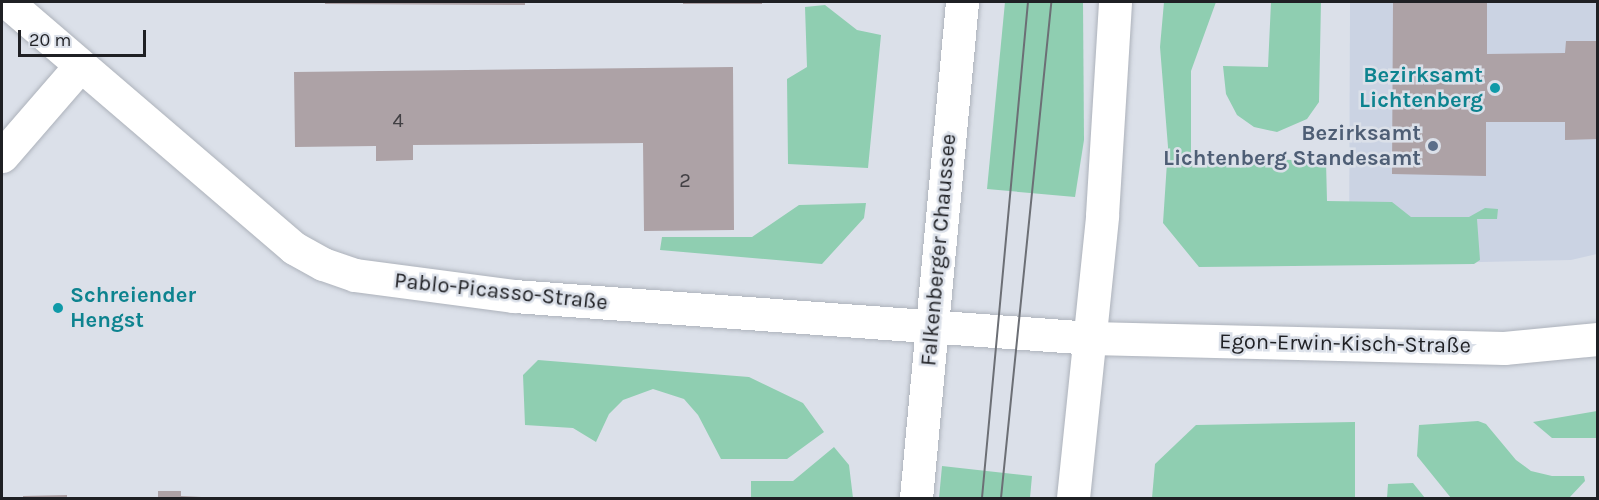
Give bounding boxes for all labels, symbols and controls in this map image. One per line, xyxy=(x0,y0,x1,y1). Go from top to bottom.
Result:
scale bar xyxy=(21,18,148,56)
text: 20 m xyxy=(29,29,71,51)
place label: Bezirksamt Lichtenberg xyxy=(1359,62,1483,113)
marker: Bezirksamt Lichtenberg xyxy=(1488,81,1502,95)
house number: 4 xyxy=(392,108,404,132)
place label: Bezirksamt Lichtenberg Standesamt xyxy=(1163,120,1421,172)
street label: Falkenberger Chaussee xyxy=(916,133,962,367)
marker: Bezirksamt Lichtenberg Standesamt xyxy=(1426,139,1440,153)
house number: 2 xyxy=(679,168,691,192)
street label: Pablo-Picasso-Straße xyxy=(393,268,609,316)
place label: Schreiender Hengst xyxy=(70,282,196,334)
marker: Schreiender Hengst xyxy=(51,301,65,315)
street label: Egon-Erwin-Kisch-Straße xyxy=(1219,329,1471,359)

